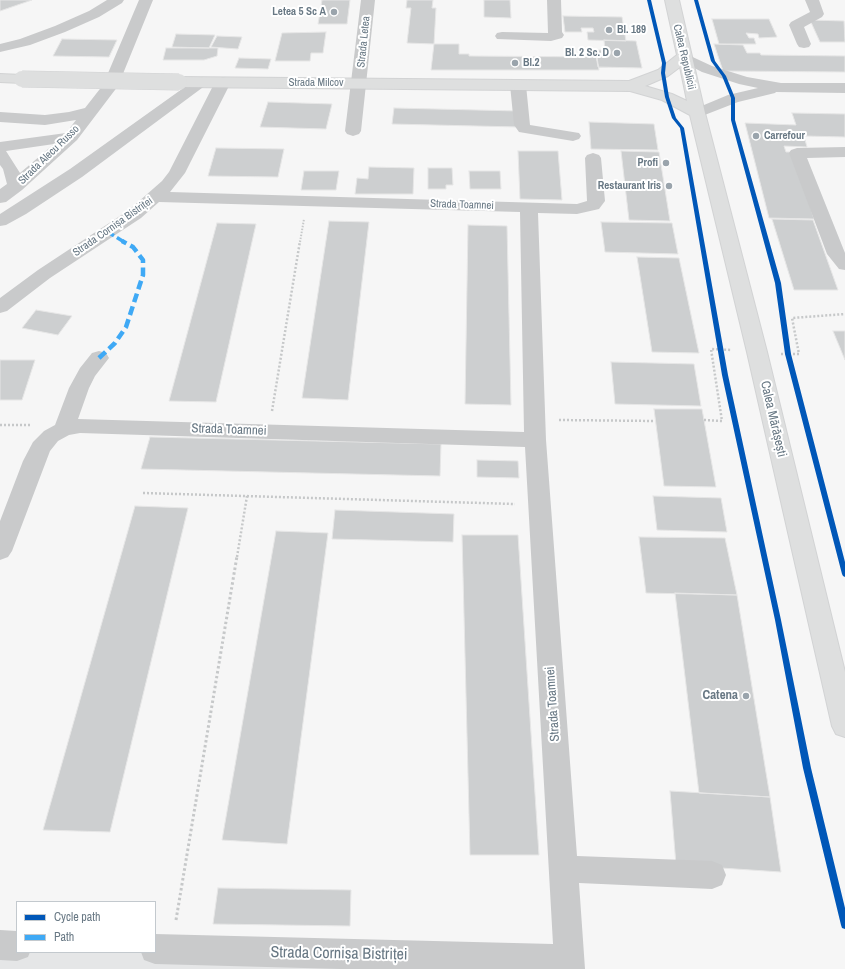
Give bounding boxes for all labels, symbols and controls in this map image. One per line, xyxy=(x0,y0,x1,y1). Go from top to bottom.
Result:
place label: Letea 5 Sc A xyxy=(272,5,326,19)
marker: Letea 5 Sc A xyxy=(329,7,339,17)
street label: Strada Letea xyxy=(355,16,373,68)
place label: Bl. 189 xyxy=(617,23,646,37)
street label: Calea Republicii xyxy=(670,23,698,91)
marker: Bl. 189 xyxy=(604,25,614,35)
place label: Bl. 2 Sc. D xyxy=(565,46,609,60)
marker: Bl. 2 Sc. D xyxy=(612,48,622,58)
place label: Bl.2 xyxy=(523,56,540,70)
marker: Bl.2 xyxy=(510,58,520,68)
street label: Strada Milcov xyxy=(288,76,344,90)
street label: Strada Alecu Russo xyxy=(16,123,82,187)
place label: Carrefour xyxy=(764,129,805,143)
marker: Carrefour xyxy=(751,131,761,141)
place label: Profi xyxy=(637,156,658,170)
marker: Profi xyxy=(661,158,671,168)
place label: Restaurant Iris xyxy=(598,179,661,193)
marker: Restaurant Iris xyxy=(664,181,674,191)
street label: Strada Cornișa Bistriței xyxy=(71,195,155,259)
street label: Strada Toamnei xyxy=(430,197,494,213)
street label: Calea Mărășești xyxy=(757,379,789,459)
street label: Strada Toamnei xyxy=(191,421,267,439)
street label: Strada Toamnei xyxy=(543,666,563,742)
place label: Catena xyxy=(702,688,738,704)
marker: Catena xyxy=(741,691,751,701)
legend xyxy=(16,901,156,953)
text: Cycle path xyxy=(54,909,101,925)
text: Path xyxy=(54,929,74,945)
street label: Strada Cornișa Bistriței xyxy=(270,943,408,965)

